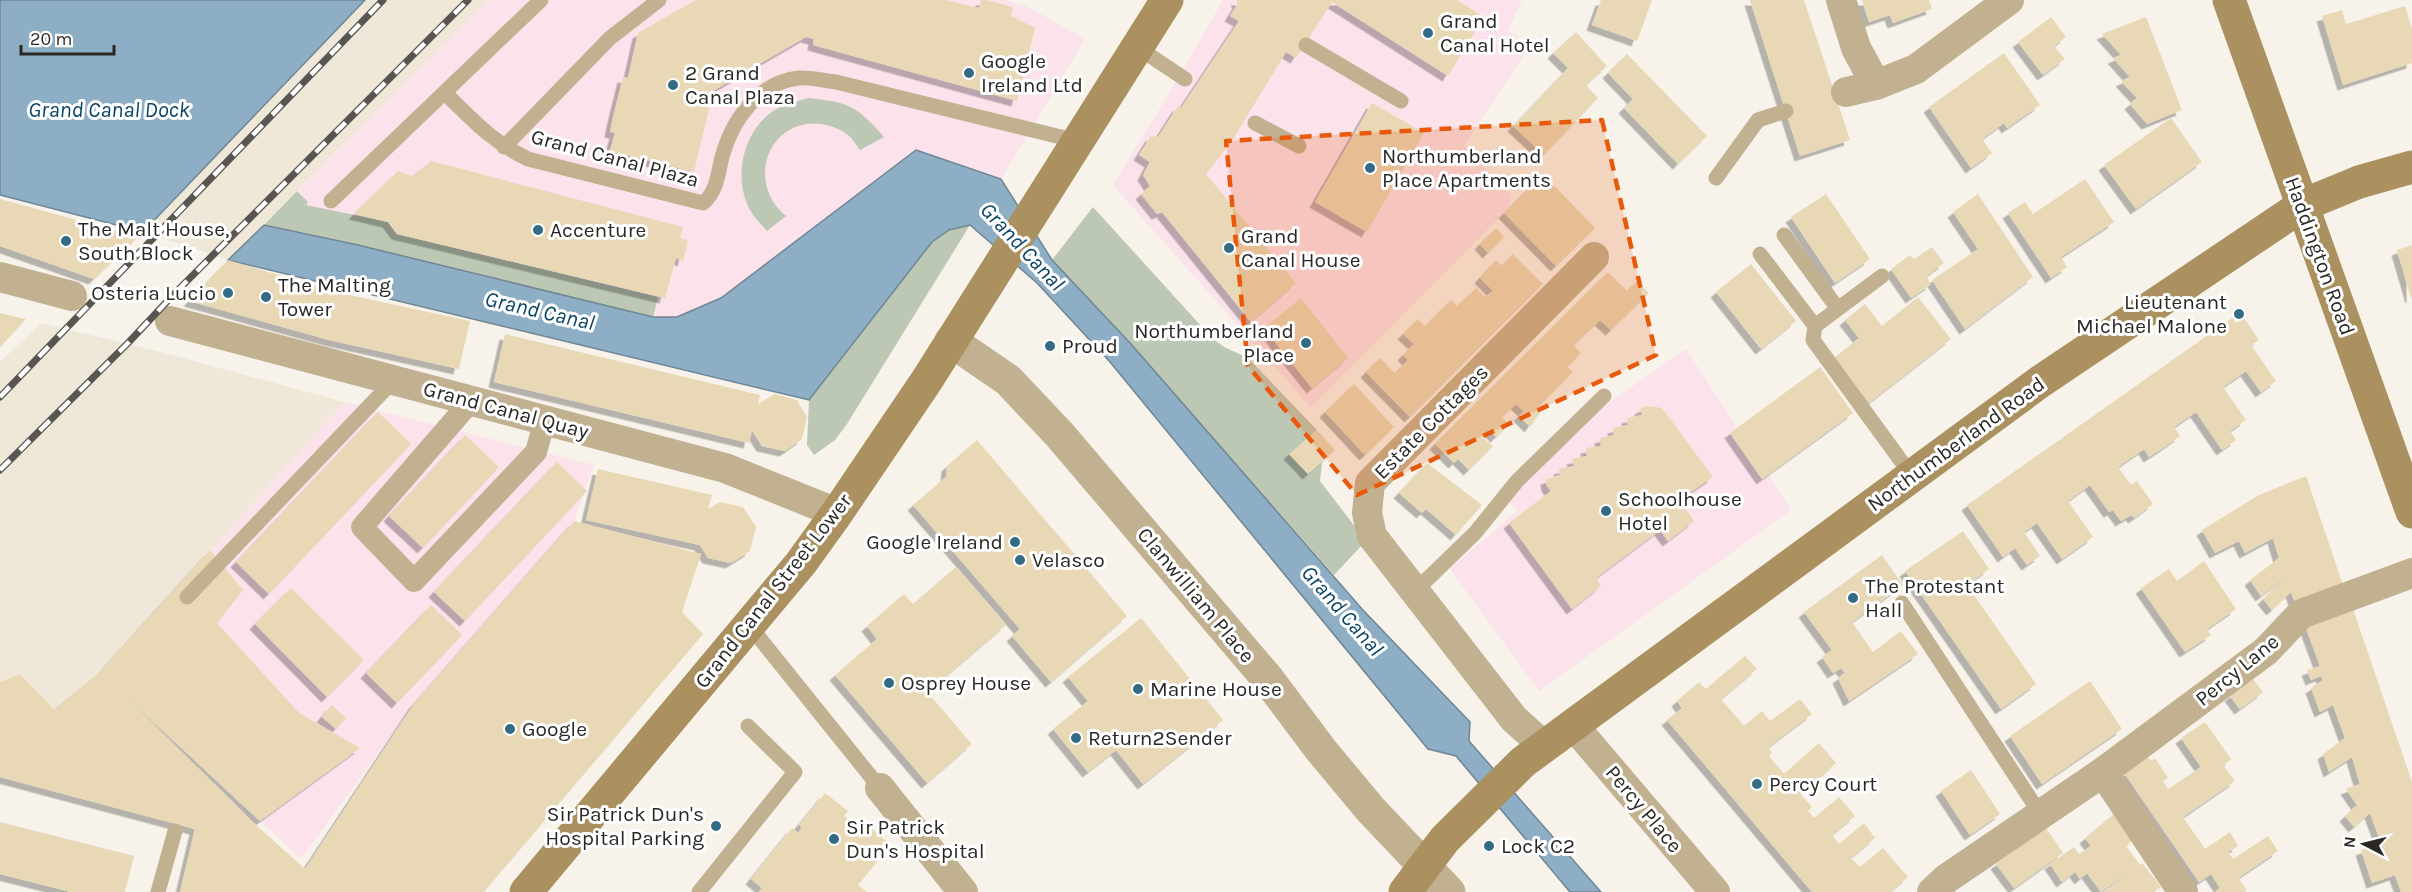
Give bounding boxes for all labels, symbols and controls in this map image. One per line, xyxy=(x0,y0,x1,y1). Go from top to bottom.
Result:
place label: Grand Canal Hotel xyxy=(1440,9,1550,57)
scale bar xyxy=(21,18,114,56)
marker: Grand Canal Hotel xyxy=(1421,26,1435,40)
text: 20 m xyxy=(30,28,72,50)
place label: Google Ireland Ltd xyxy=(981,49,1083,97)
place label: 2 Grand Canal Plaza xyxy=(685,61,795,109)
marker: Google Ireland Ltd xyxy=(962,66,976,80)
marker: 2 Grand Canal Plaza xyxy=(666,78,680,92)
water label: Grand Canal Dock xyxy=(28,97,191,123)
street label: Grand Canal Plaza xyxy=(528,124,702,192)
place label: Northumberland Place Apartments xyxy=(1382,144,1551,192)
marker: Northumberland Place Apartments xyxy=(1363,161,1377,175)
street label: Haddington Road xyxy=(2280,174,2360,338)
water label: Grand Canal xyxy=(975,197,1070,296)
place label: The Malt House, South Block xyxy=(78,217,230,265)
place label: Accenture xyxy=(550,218,646,242)
marker: Accenture xyxy=(531,223,545,237)
place label: Grand Canal House xyxy=(1241,224,1361,272)
marker: The Malt House, South Block xyxy=(59,234,73,248)
marker: Grand Canal House xyxy=(1222,241,1236,255)
place label: The Malting Tower xyxy=(278,273,391,321)
place label: Osteria Lucio xyxy=(91,281,216,305)
marker: Osteria Lucio xyxy=(221,286,235,300)
water label: Grand Canal xyxy=(482,286,597,336)
marker: The Malting Tower xyxy=(259,290,273,304)
place label: Lieutenant Michael Malone xyxy=(2076,290,2227,338)
marker: Lieutenant Michael Malone xyxy=(2232,307,2246,321)
place label: Northumberland Place xyxy=(1134,319,1294,367)
place label: Proud xyxy=(1062,334,1118,358)
marker: Northumberland Place xyxy=(1299,336,1313,350)
marker: Proud xyxy=(1043,339,1057,353)
street label: Estate Cottages xyxy=(1369,360,1493,484)
street label: Northumberland Road xyxy=(1863,372,2049,516)
street label: Grand Canal Quay xyxy=(421,376,591,444)
place label: Schoolhouse Hotel xyxy=(1618,487,1742,535)
street label: Grand Canal Street Lower xyxy=(690,489,857,693)
marker: Schoolhouse Hotel xyxy=(1599,504,1613,518)
street label: Clanwilliam Place xyxy=(1132,522,1260,668)
place label: Google Ireland xyxy=(866,530,1003,554)
marker: Google Ireland xyxy=(1008,535,1022,549)
place label: Velasco xyxy=(1032,548,1105,572)
marker: Velasco xyxy=(1013,553,1027,567)
water label: Grand Canal xyxy=(1296,560,1389,661)
place label: The Protestant Hall xyxy=(1865,574,2004,622)
marker: The Protestant Hall xyxy=(1846,591,1860,605)
street label: Percy Lane xyxy=(2190,629,2284,711)
place label: Osprey House xyxy=(901,671,1031,695)
marker: Osprey House xyxy=(882,676,896,690)
place label: Marine House xyxy=(1150,677,1282,701)
marker: Marine House xyxy=(1131,682,1145,696)
place label: Google xyxy=(522,717,587,741)
marker: Google xyxy=(503,722,517,736)
place label: Return2Sender xyxy=(1088,726,1232,750)
marker: Return2Sender xyxy=(1069,731,1083,745)
street label: Percy Place xyxy=(1601,761,1687,857)
place label: Percy Court xyxy=(1769,772,1877,796)
marker: Percy Court xyxy=(1750,777,1764,791)
place label: Sir Patrick Dun's Hospital Parking xyxy=(545,802,704,850)
north arrow xyxy=(2334,814,2394,874)
place label: Sir Patrick Dun's Hospital xyxy=(846,815,985,863)
marker: Sir Patrick Dun's Hospital Parking xyxy=(709,819,723,833)
marker: Sir Patrick Dun's Hospital xyxy=(827,832,841,846)
place label: Lock C2 xyxy=(1501,834,1575,858)
text: N xyxy=(2339,835,2360,849)
marker: Lock C2 xyxy=(1482,839,1496,853)

